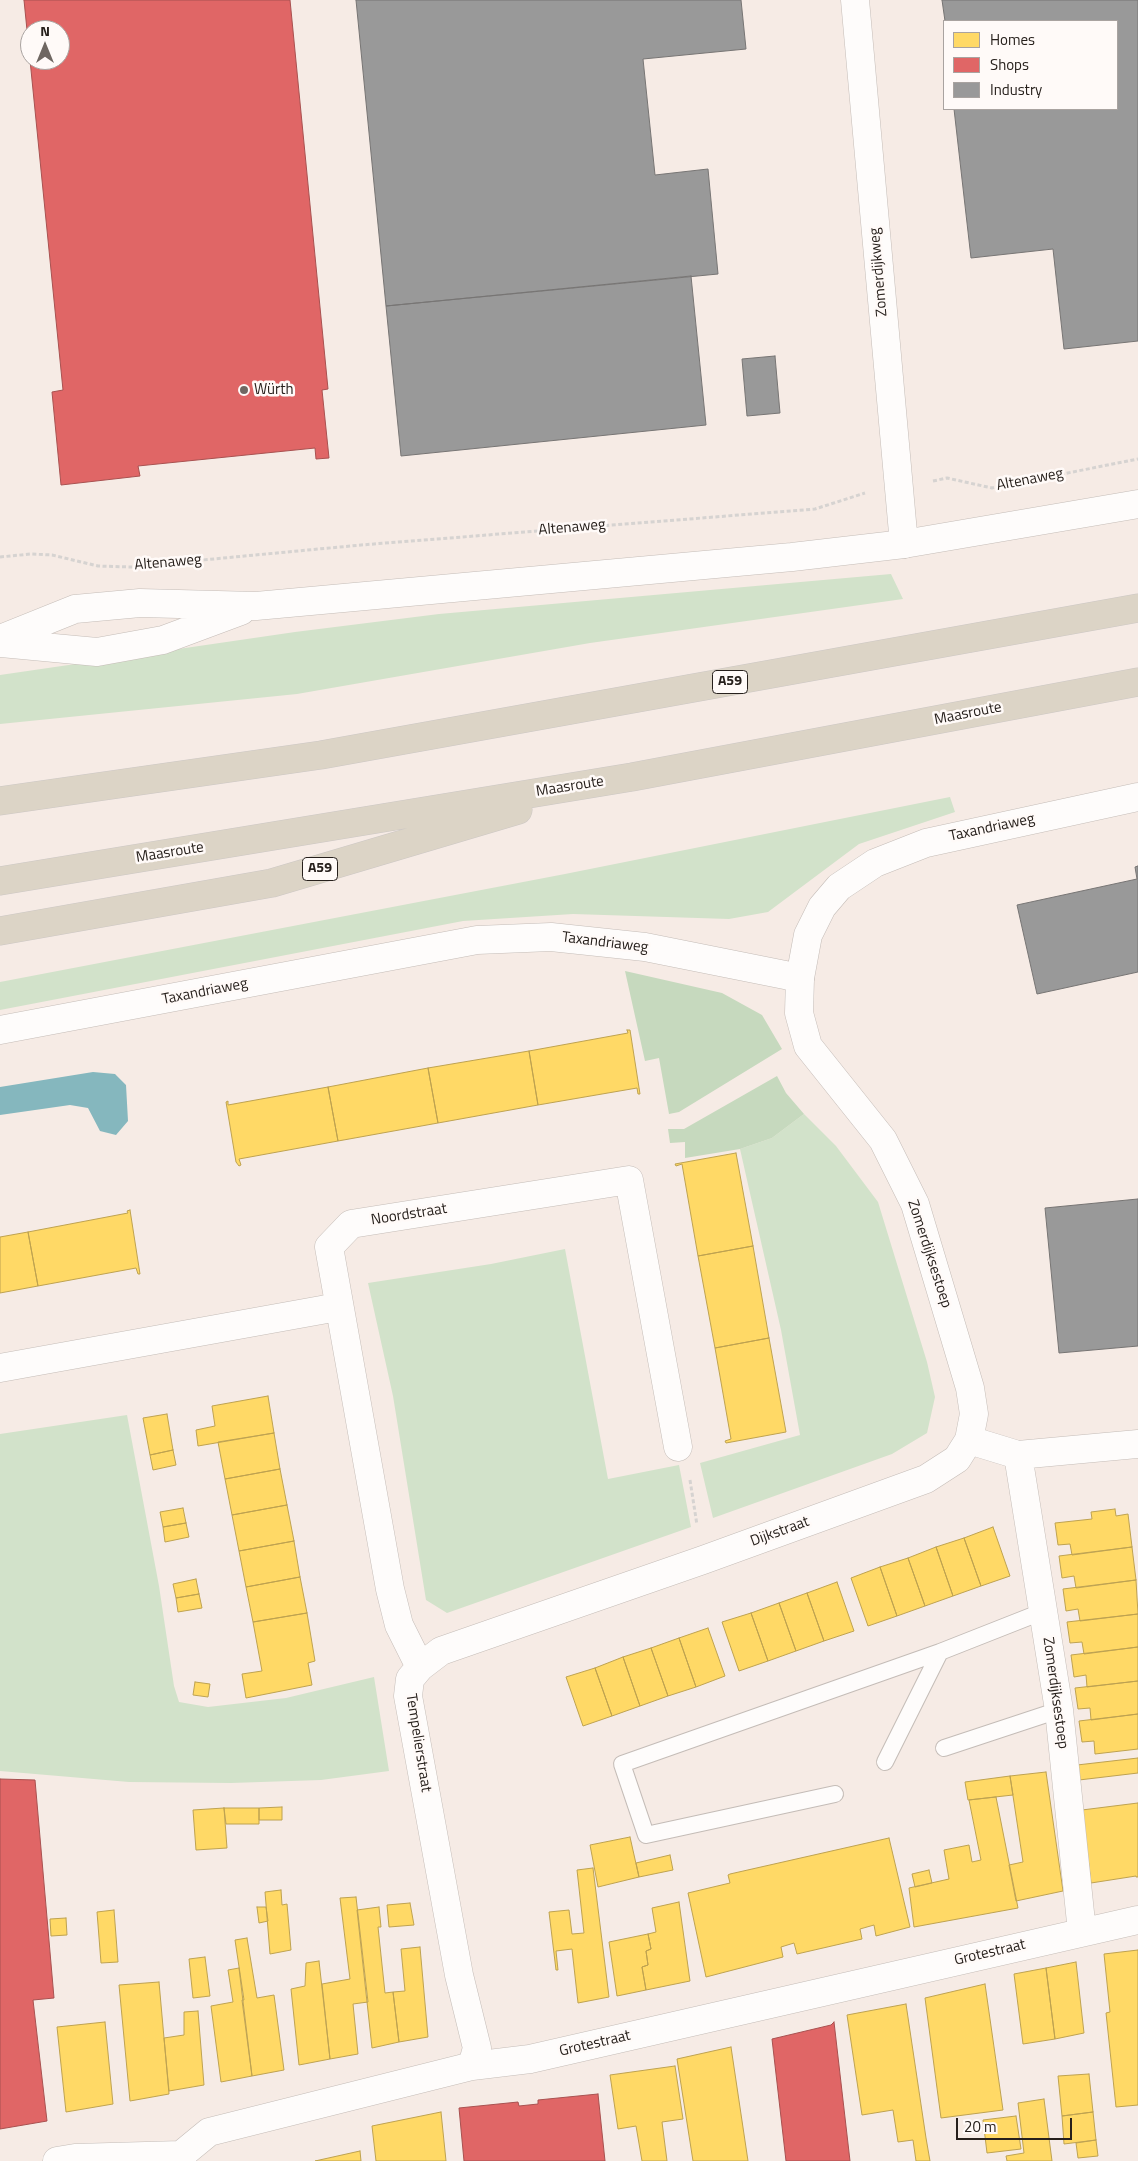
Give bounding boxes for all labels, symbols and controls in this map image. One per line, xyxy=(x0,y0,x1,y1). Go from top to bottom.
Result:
north arrow xyxy=(20,20,70,70)
text: N xyxy=(40,20,50,41)
legend xyxy=(943,20,1118,110)
text: Homes xyxy=(990,28,1035,51)
text: Shops xyxy=(990,53,1029,76)
text: Industry xyxy=(990,78,1042,101)
street label: Zomerdijkweg xyxy=(866,227,892,317)
place label: Würth xyxy=(254,381,294,399)
marker: Würth xyxy=(238,384,250,396)
street label: Altenaweg xyxy=(995,465,1065,495)
street label: Altenaweg xyxy=(538,516,606,540)
street label: Altenaweg xyxy=(134,551,202,575)
road number: A59 xyxy=(712,670,748,694)
street label: Maasroute xyxy=(933,699,1003,729)
street label: Maasroute xyxy=(535,773,605,801)
street label: Taxandriaweg xyxy=(948,810,1036,846)
street label: Maasroute xyxy=(135,839,205,867)
road number: A59 xyxy=(302,858,338,881)
street label: Taxandriaweg xyxy=(561,929,649,957)
street label: Taxandriaweg xyxy=(161,975,249,1009)
street label: Zomerdijksestoep xyxy=(903,1198,955,1310)
street label: Noordstraat xyxy=(370,1200,448,1230)
street label: Dijkstraat xyxy=(748,1513,812,1551)
street label: Zomerdijksestoep xyxy=(1038,1636,1072,1750)
street label: Tempelierstraat xyxy=(401,1693,435,1793)
street label: Grotestraat xyxy=(953,1936,1027,1970)
street label: Grotestraat xyxy=(558,2027,632,2061)
scale bar xyxy=(958,2108,1074,2140)
text: 20 m xyxy=(964,2115,997,2138)

